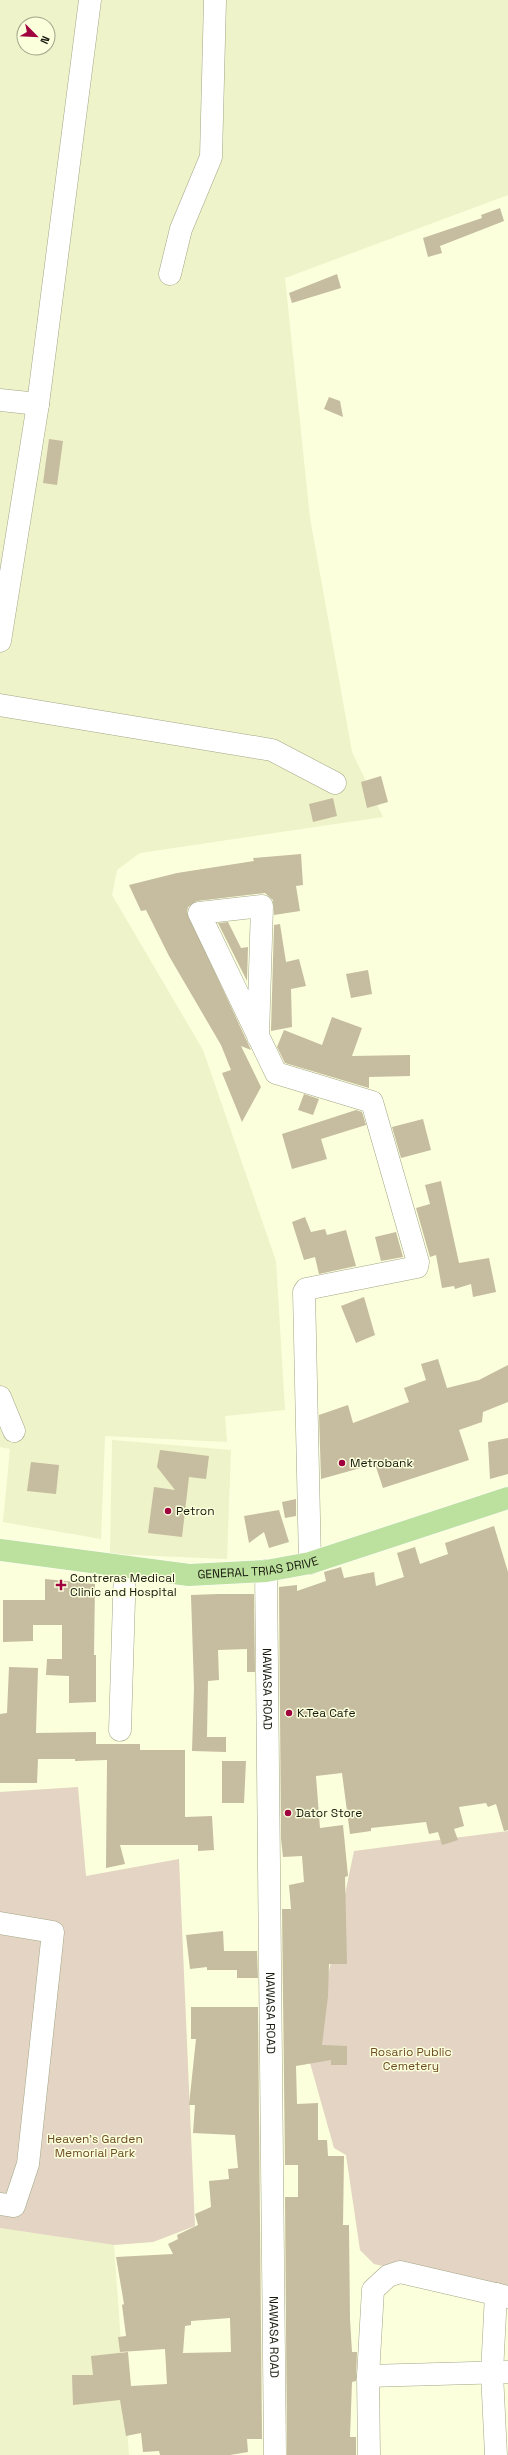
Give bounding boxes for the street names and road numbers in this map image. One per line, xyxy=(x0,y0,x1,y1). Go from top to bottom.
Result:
street label: GENERAL TRIAS DRIVE xyxy=(197,1553,321,1583)
street label: NAWASA ROAD xyxy=(259,1648,276,1730)
street label: NAWASA ROAD xyxy=(262,1972,279,2054)
street label: NAWASA ROAD xyxy=(265,2296,282,2378)

